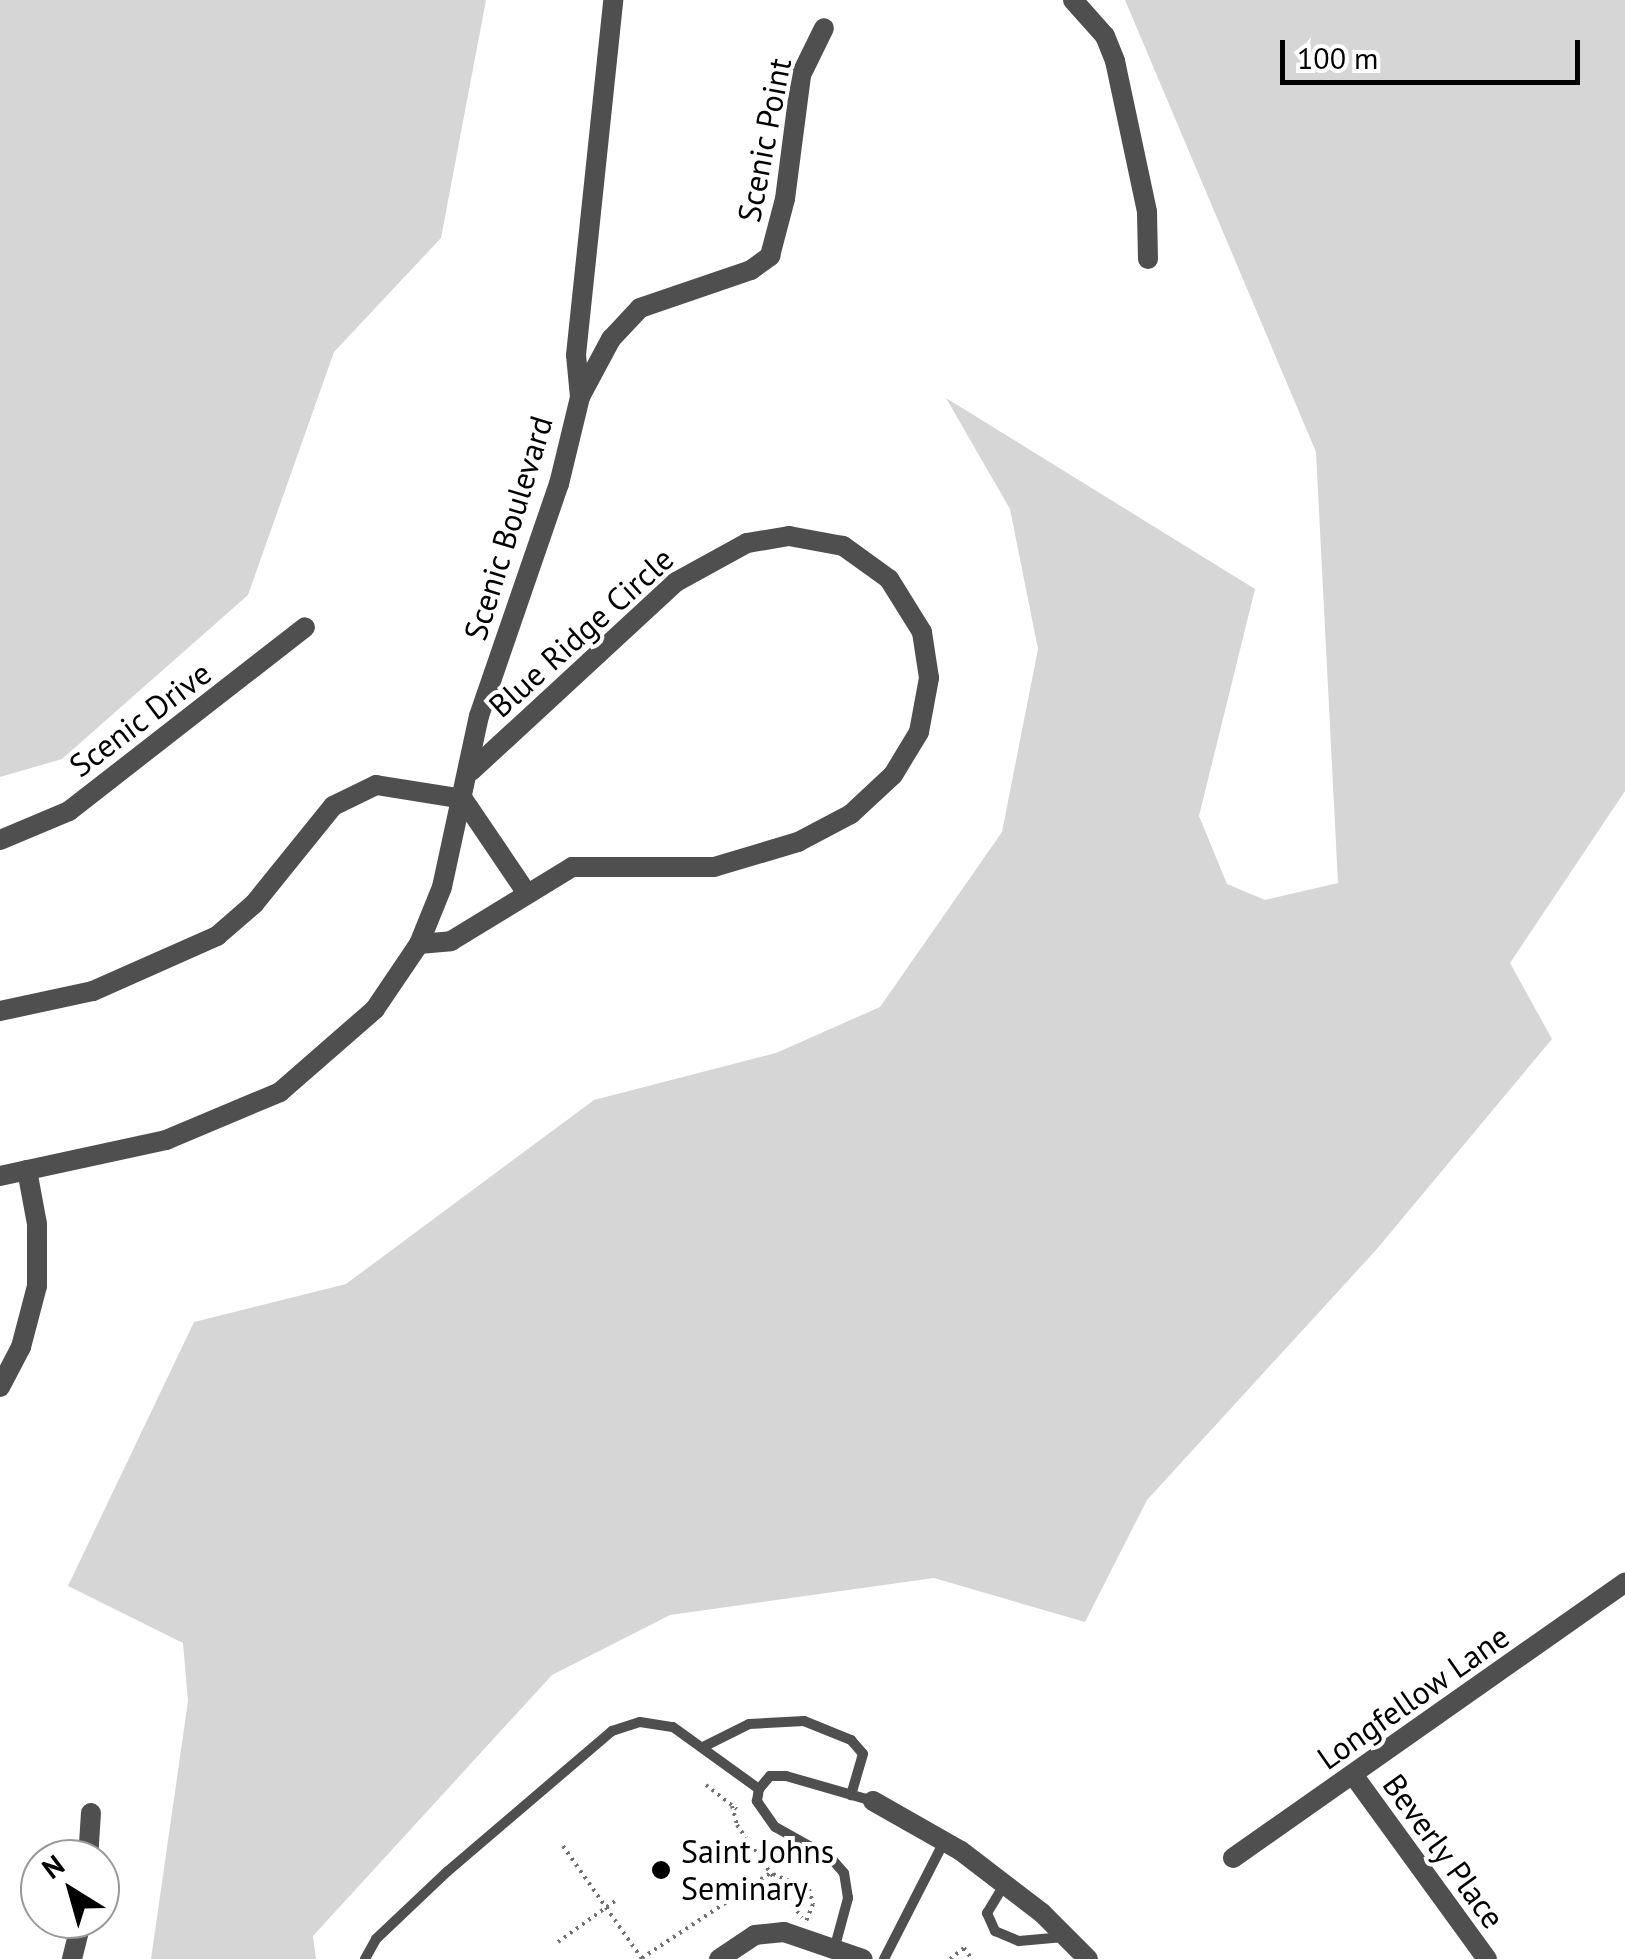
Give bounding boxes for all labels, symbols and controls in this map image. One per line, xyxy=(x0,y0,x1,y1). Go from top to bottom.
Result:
scale bar xyxy=(1285,20,1585,82)
text: 100 m xyxy=(1297,38,1378,77)
street label: Scenic Point xyxy=(729,54,799,226)
street label: Scenic Boulevard xyxy=(456,411,560,645)
street label: Blue Ridge Circle xyxy=(481,539,681,725)
street label: Scenic Drive xyxy=(61,653,219,785)
street label: Longfellow Lane xyxy=(1310,1617,1516,1777)
street label: Beverly Place xyxy=(1375,1766,1513,1936)
place label: Saint Johns Seminary xyxy=(681,1833,834,1908)
north arrow xyxy=(20,1839,120,1939)
text: N xyxy=(34,1846,71,1887)
marker: Saint Johns Seminary xyxy=(650,1859,672,1881)

